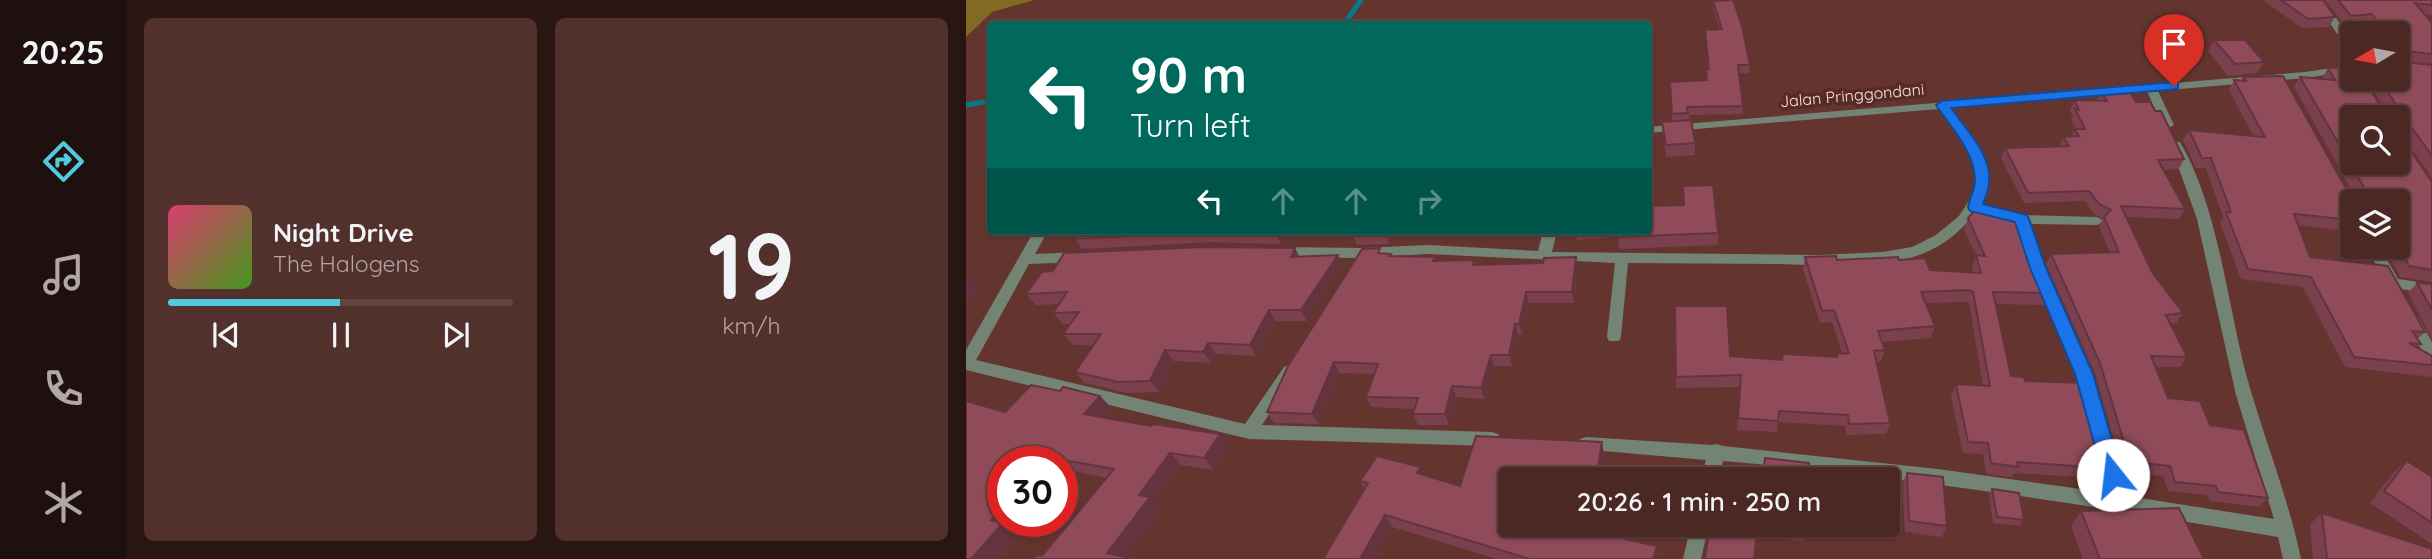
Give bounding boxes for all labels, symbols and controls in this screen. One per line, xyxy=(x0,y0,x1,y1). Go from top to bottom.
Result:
pin xyxy=(2144,14,2204,86)
north arrow xyxy=(2340,21,2410,91)
map controls xyxy=(2340,21,2410,259)
icon: arrive xyxy=(2155,25,2193,63)
text: 20:25 xyxy=(21,32,105,72)
text: 90 m xyxy=(1130,44,1247,105)
icon: left xyxy=(1015,49,1106,140)
street label: Jalan Pringgondani xyxy=(1779,79,1925,111)
text: Turn left xyxy=(1130,105,1251,145)
button: search xyxy=(2340,105,2410,175)
icon: directions xyxy=(39,137,88,186)
icon: left xyxy=(1191,182,1229,220)
icon: ahead xyxy=(1264,182,1302,220)
icon: ahead xyxy=(1337,182,1375,220)
icon: right xyxy=(1410,182,1448,220)
button: layers xyxy=(2340,189,2410,259)
text: 19 xyxy=(708,208,795,322)
text: Night Drive xyxy=(273,216,414,249)
text: The Halogens xyxy=(273,249,420,278)
icon: music xyxy=(39,250,88,299)
text: km/h xyxy=(722,311,781,340)
icon: previous xyxy=(207,316,245,354)
icon: pause xyxy=(322,316,360,354)
icon: next xyxy=(437,316,475,354)
icon: phone xyxy=(39,364,88,413)
position arrow xyxy=(2076,438,2150,512)
speed limit sign: 30 xyxy=(987,446,1078,537)
icon: climate xyxy=(39,478,88,527)
text: 20:26 · 1 min · 250 m xyxy=(1577,485,1821,518)

